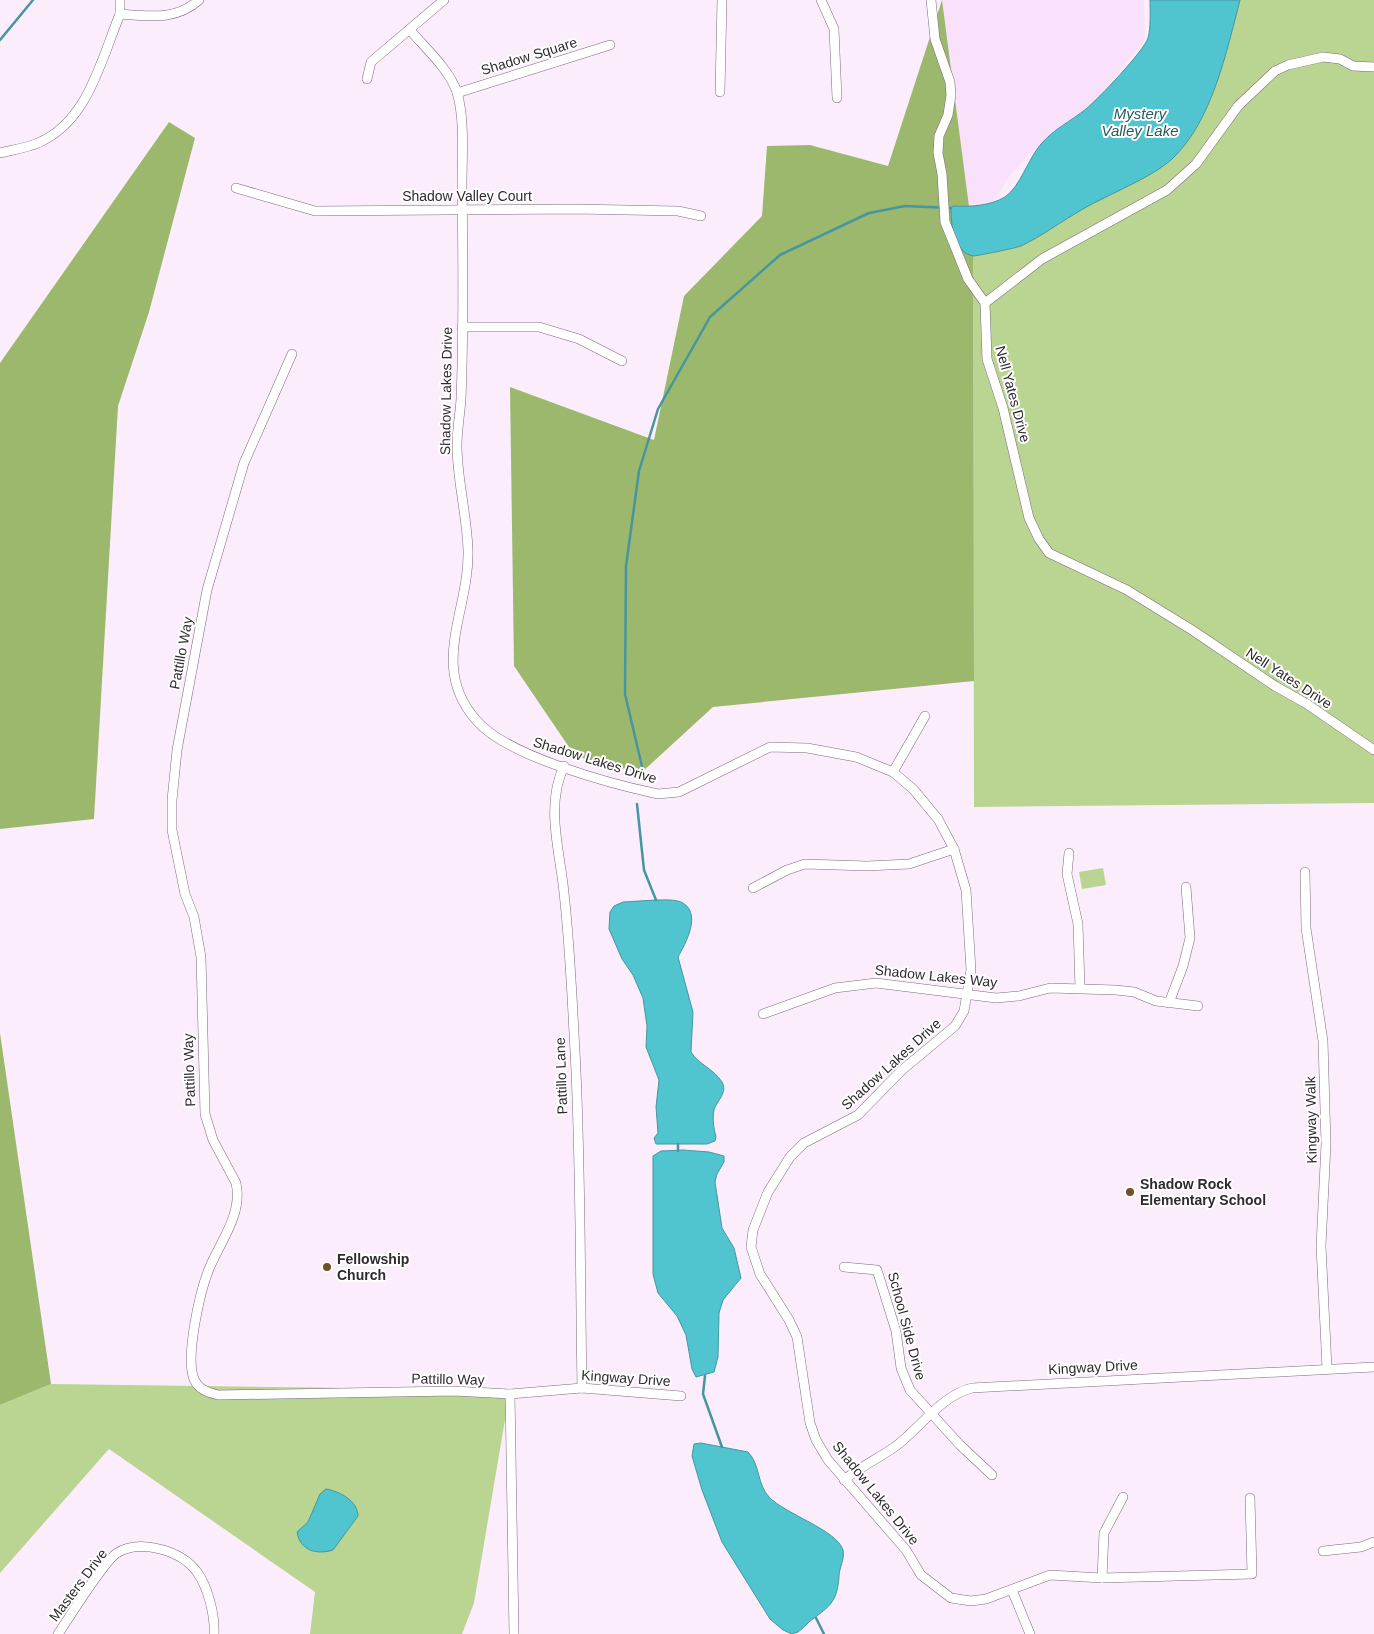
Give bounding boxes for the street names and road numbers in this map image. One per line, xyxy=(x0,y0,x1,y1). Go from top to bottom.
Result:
street label: Shadow Square xyxy=(479,34,579,78)
street label: Shadow Valley Court xyxy=(402,188,532,204)
street label: Shadow Lakes Drive xyxy=(437,326,455,455)
street label: Nell Yates Drive xyxy=(992,344,1034,444)
street label: Pattillo Way xyxy=(166,615,196,691)
street label: Nell Yates Drive xyxy=(1243,644,1335,712)
street label: Shadow Lakes Drive xyxy=(531,734,659,786)
street label: Shadow Lakes Way xyxy=(874,962,998,990)
street label: Shadow Lakes Drive xyxy=(838,1015,944,1113)
street label: Pattillo Way xyxy=(180,1033,198,1107)
street label: Pattillo Lane xyxy=(552,1037,570,1115)
street label: Kingway Walk xyxy=(1302,1075,1320,1164)
street label: School Side Drive xyxy=(885,1270,929,1382)
street label: Kingway Drive xyxy=(1048,1357,1138,1377)
street label: Kingway Drive xyxy=(581,1367,671,1389)
street label: Pattillo Way xyxy=(411,1370,485,1388)
street label: Shadow Lakes Drive xyxy=(829,1438,923,1548)
street label: Masters Drive xyxy=(46,1546,110,1624)

